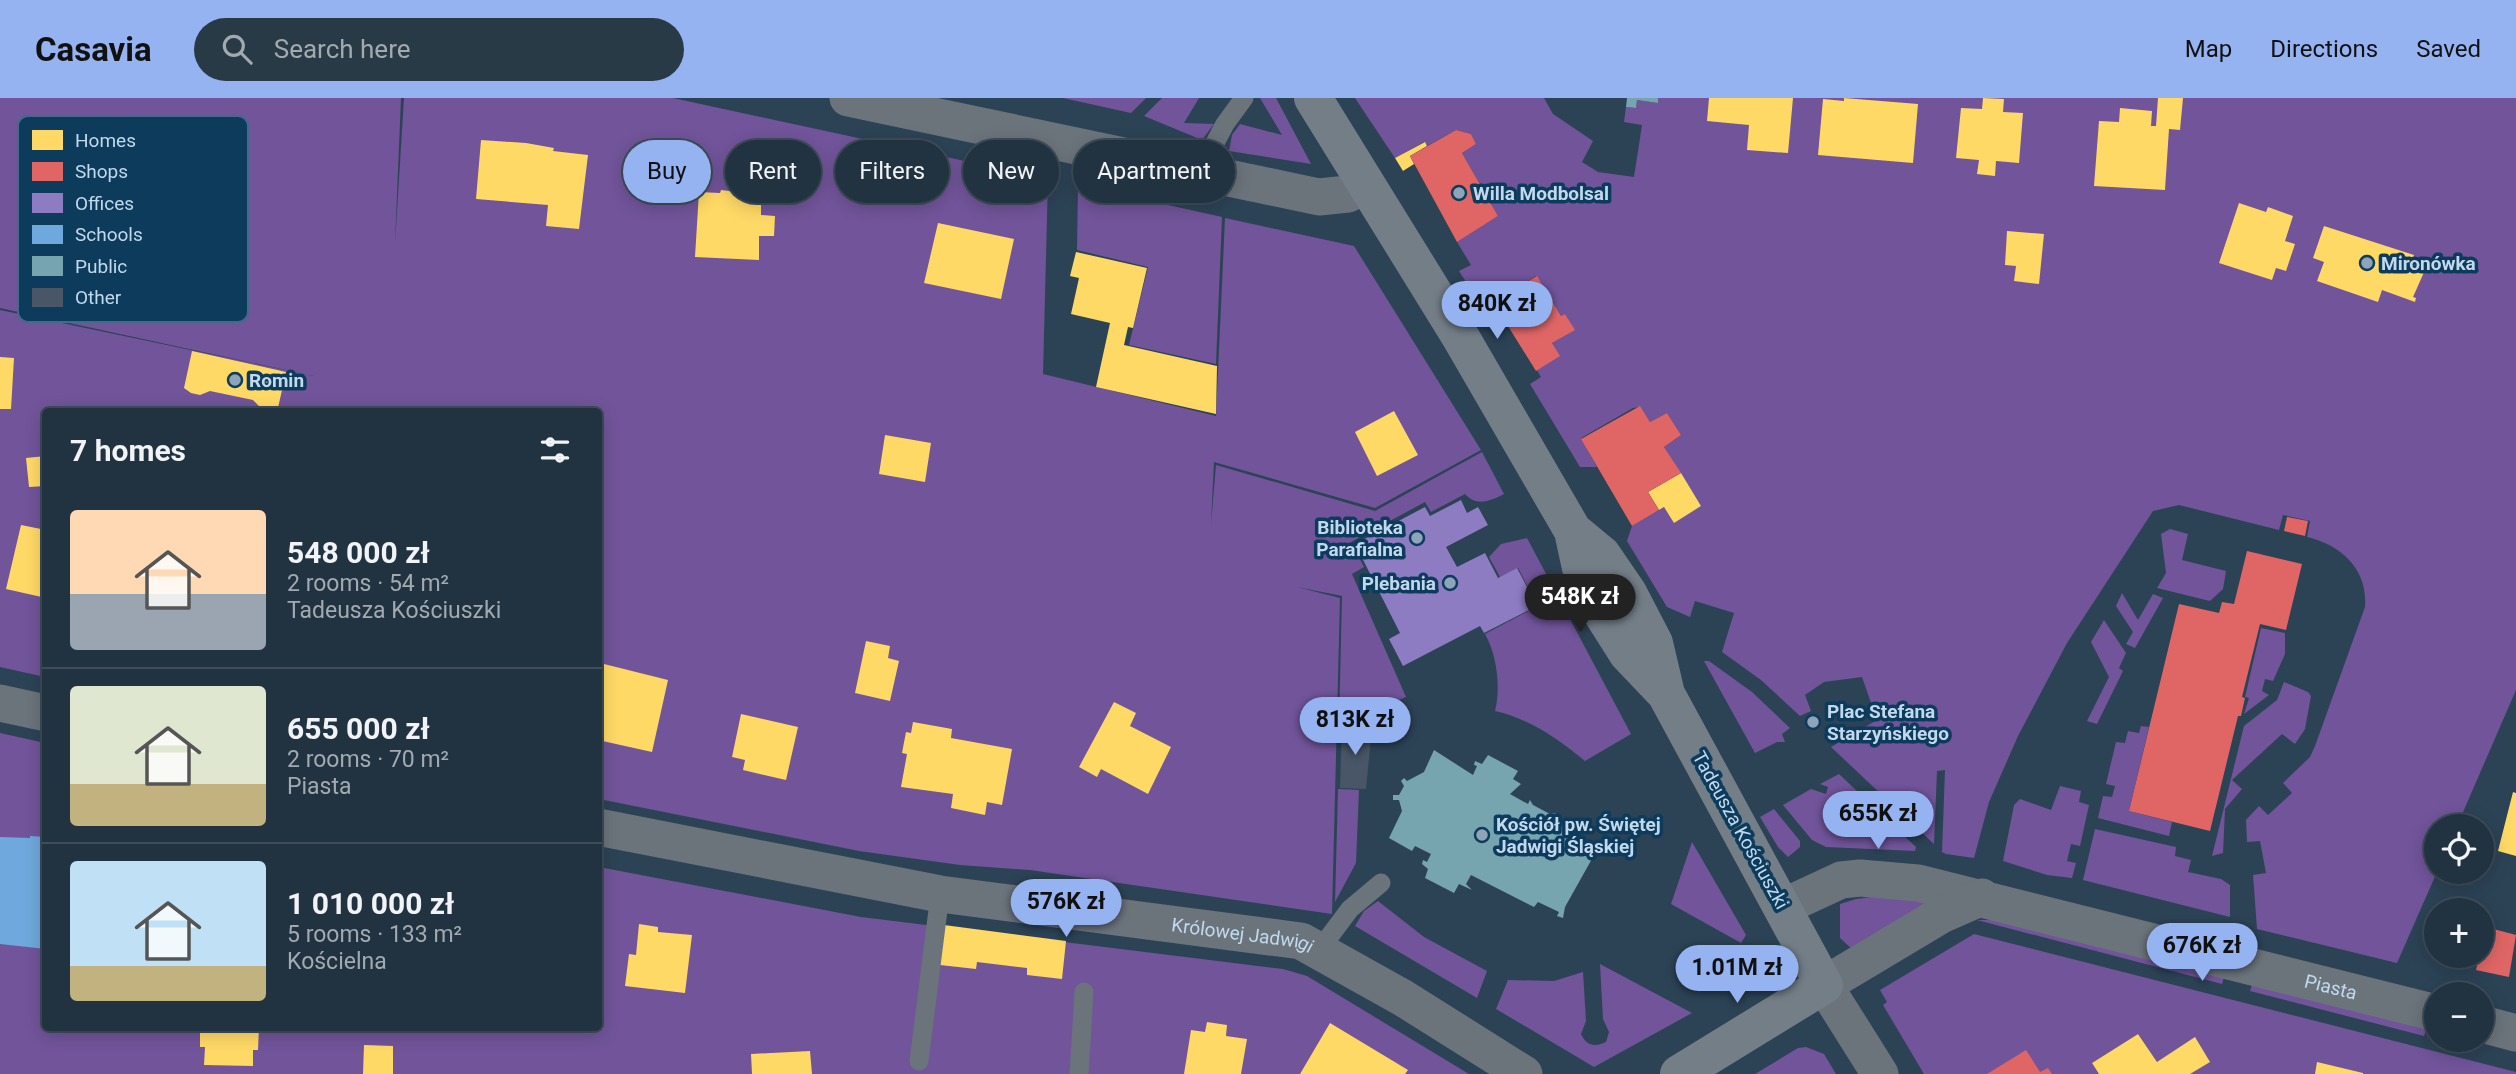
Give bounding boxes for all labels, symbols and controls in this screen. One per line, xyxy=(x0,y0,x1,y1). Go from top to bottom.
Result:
search box xyxy=(194,18,684,81)
text: Casavia xyxy=(35,30,152,69)
icon: search xyxy=(218,30,256,68)
text: Search here xyxy=(274,34,411,64)
text: Map xyxy=(2185,35,2232,63)
text: Directions xyxy=(2270,35,2378,63)
text: Saved xyxy=(2416,35,2481,63)
legend xyxy=(18,116,248,322)
text: Homes xyxy=(75,129,136,152)
chip: Buy xyxy=(623,140,711,203)
chip: Rent xyxy=(725,140,821,203)
chip: Filters xyxy=(835,140,949,203)
chip: New xyxy=(963,140,1059,203)
chip: Apartment xyxy=(1073,140,1235,203)
text: Shops xyxy=(75,160,128,183)
place label: Willa Modbolsal xyxy=(1473,182,1609,205)
marker: Willa Modbolsal xyxy=(1451,185,1467,201)
text: Offices xyxy=(75,192,134,215)
text: Schools xyxy=(75,223,143,246)
place label: Mironówka xyxy=(2381,252,2476,275)
text: Public xyxy=(75,255,127,278)
marker: Mironówka xyxy=(2359,255,2375,271)
pin: 840K zł xyxy=(1432,282,1562,341)
text: Other xyxy=(75,286,122,309)
text: 840K zł xyxy=(1458,290,1536,317)
place label: Romin xyxy=(249,369,304,392)
marker: Romin xyxy=(227,372,243,388)
icon: filters xyxy=(536,431,574,469)
text: 7 homes xyxy=(70,433,186,468)
place label: Biblioteka Parafialna xyxy=(1316,516,1403,561)
marker: Biblioteka Parafialna xyxy=(1409,530,1425,546)
text: 548 000 zł xyxy=(287,535,430,570)
icon: home xyxy=(126,538,210,622)
text: 2 rooms · 54 m² xyxy=(287,570,449,597)
place label: Plebania xyxy=(1362,572,1436,595)
pin: 548K zł xyxy=(1515,574,1645,634)
marker: Plebania xyxy=(1442,575,1458,591)
text: 548K zł xyxy=(1541,583,1619,610)
text: Tadeusza Kościuszki xyxy=(287,597,501,624)
pin: 813K zł xyxy=(1290,698,1420,757)
place label: Plac Stefana Starzyńskiego xyxy=(1827,700,1949,745)
text: 813K zł xyxy=(1316,706,1394,733)
text: 655 000 zł xyxy=(287,711,430,746)
icon: home xyxy=(126,714,210,798)
marker: Plac Stefana Starzyńskiego xyxy=(1805,714,1821,730)
text: 2 rooms · 70 m² xyxy=(287,746,449,773)
street label: Tadeusza Kościuszki xyxy=(1688,747,1794,913)
text: Piasta xyxy=(287,773,352,800)
pin: 655K zł xyxy=(1813,792,1943,851)
text: 655K zł xyxy=(1839,800,1917,827)
place label: Kościół pw. Świętej Jadwigi Śląskiej xyxy=(1496,813,1661,858)
map controls xyxy=(2424,814,2494,1052)
button: locate xyxy=(2424,814,2494,884)
marker: Kościół pw. Świętej Jadwigi Śląskiej xyxy=(1474,827,1490,843)
pin: 576K zł xyxy=(1001,880,1131,939)
text: 1 010 000 zł xyxy=(287,886,454,921)
text: 576K zł xyxy=(1027,888,1105,915)
icon: home xyxy=(126,889,210,973)
button: + xyxy=(2424,898,2494,968)
street label: Królowej Jadwigi xyxy=(1170,913,1318,958)
text: 5 rooms · 133 m² xyxy=(287,921,462,948)
pin: 676K zł xyxy=(2137,924,2267,983)
text: 676K zł xyxy=(2163,932,2241,959)
pin: 1.01M zł xyxy=(1665,946,1809,1005)
text: Kościelna xyxy=(287,948,387,975)
text: 1.01M zł xyxy=(1692,954,1782,981)
street label: Piasta xyxy=(2302,969,2359,1005)
button: − xyxy=(2424,982,2494,1052)

